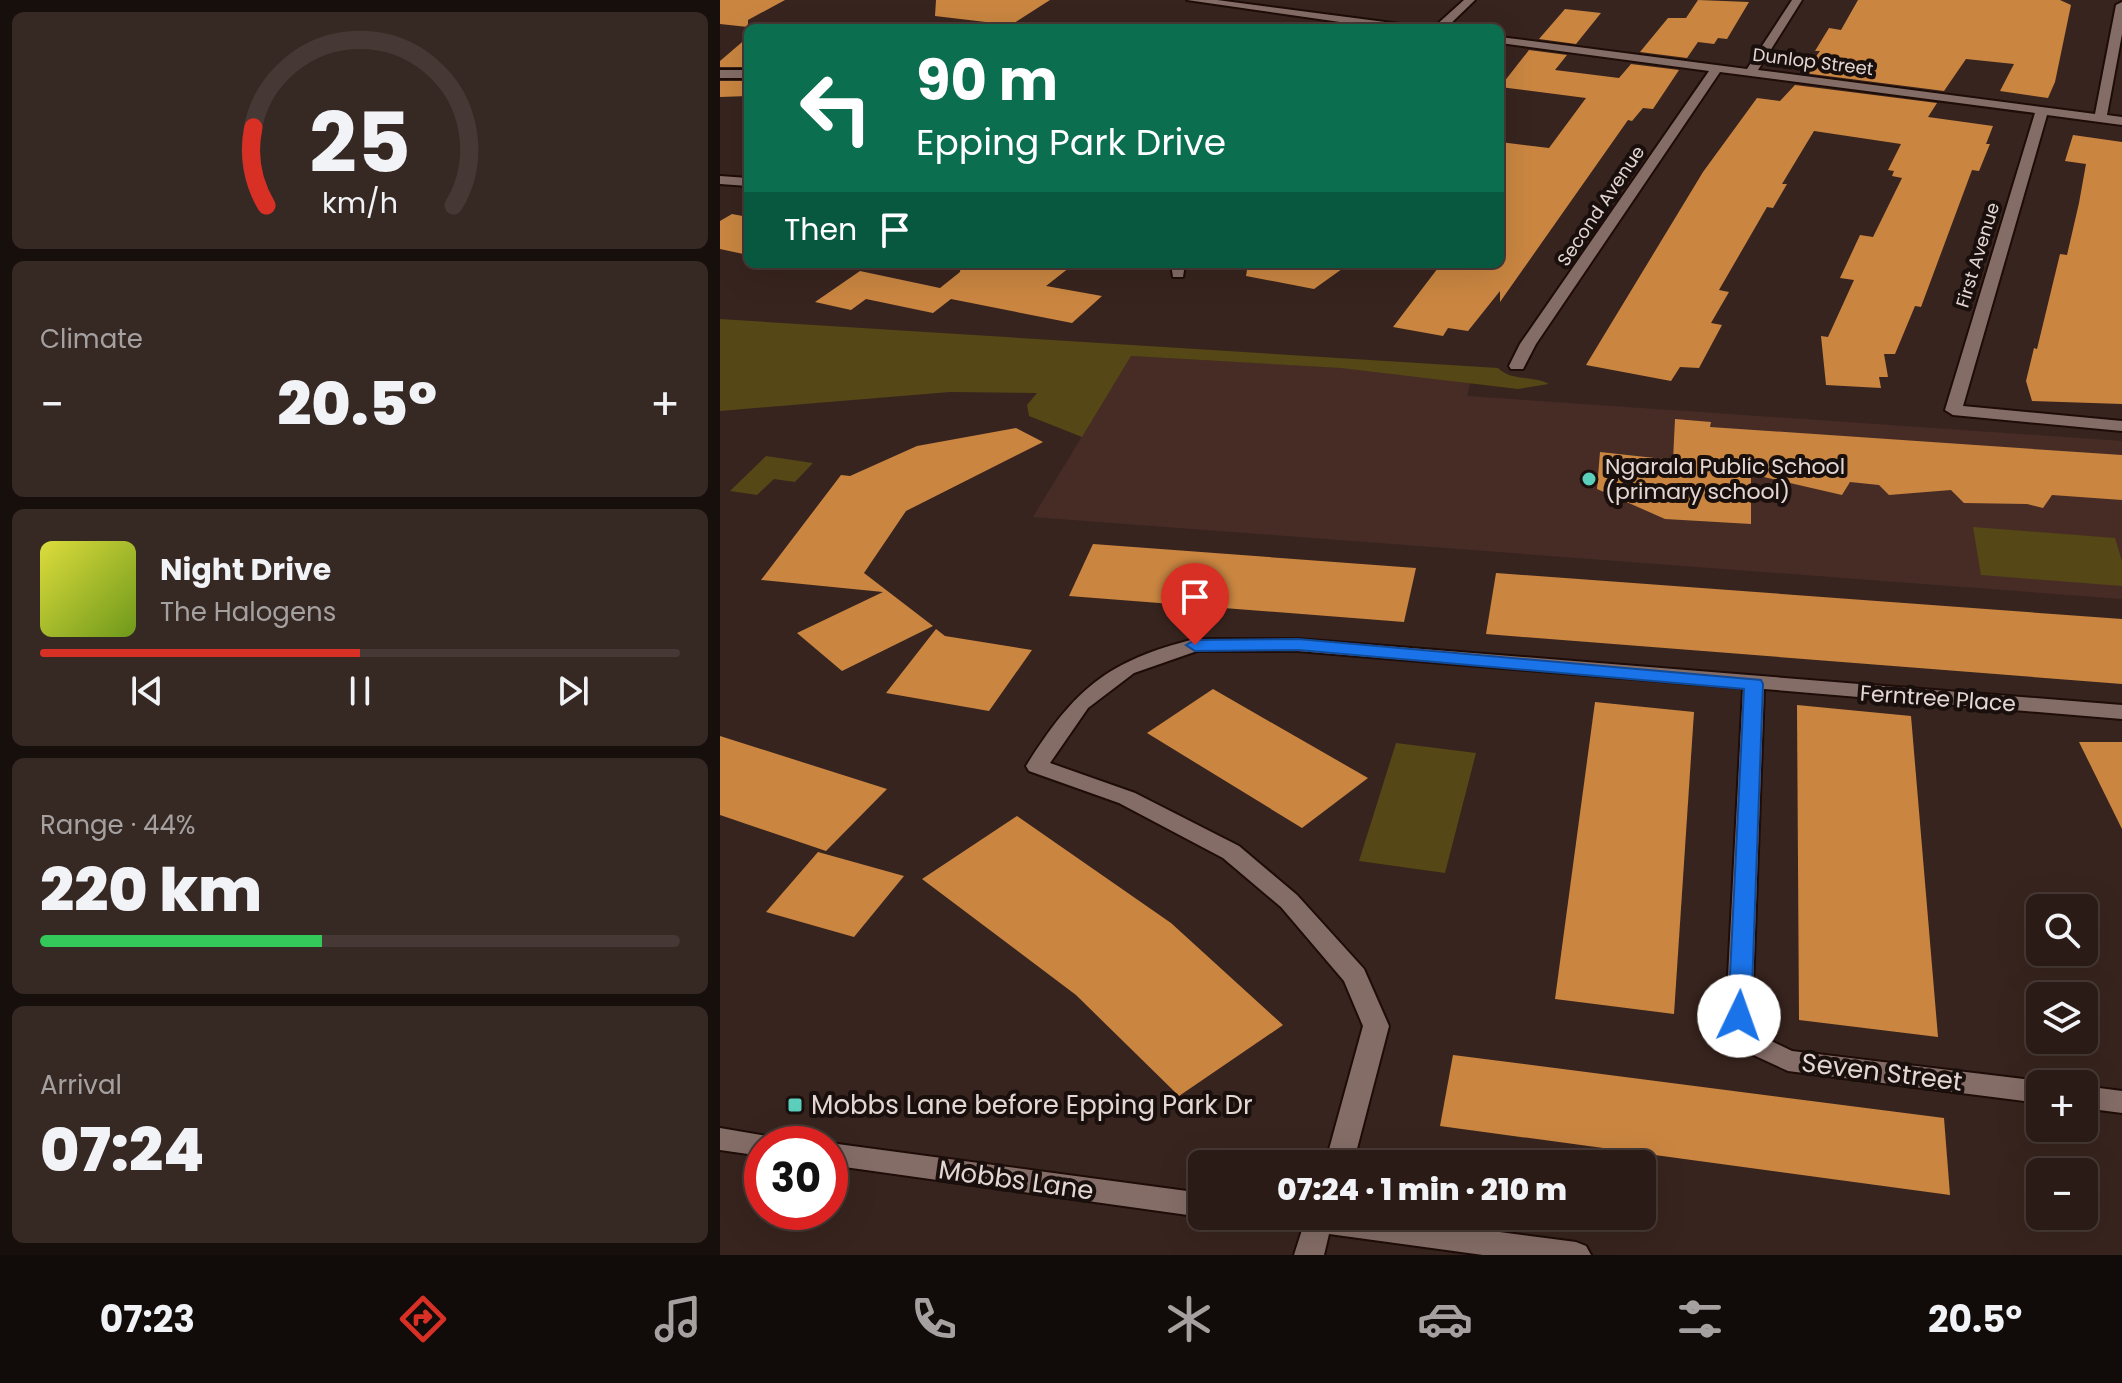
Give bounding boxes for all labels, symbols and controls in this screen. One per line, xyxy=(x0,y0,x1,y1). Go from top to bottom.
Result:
text: 90 m xyxy=(916,41,1058,120)
street label: Dunlop Street xyxy=(1751,42,1875,81)
icon: left xyxy=(784,56,888,160)
text: 25 xyxy=(309,85,411,201)
text: Epping Park Drive xyxy=(916,117,1226,168)
street label: Second Avenue xyxy=(1551,141,1650,271)
text: km/h xyxy=(322,183,398,223)
street label: First Avenue xyxy=(1950,199,2005,310)
text: Then xyxy=(784,208,857,251)
icon: arrive xyxy=(873,208,917,252)
text: Climate xyxy=(40,321,143,357)
text: 20.5° xyxy=(277,362,437,446)
text: − xyxy=(40,374,64,435)
text: + xyxy=(650,374,680,435)
place label: Ngarala Public School (primary school) xyxy=(1605,451,1845,507)
marker: Ngarala Public School (primary school) xyxy=(1580,470,1598,488)
text: Night Drive xyxy=(160,548,331,591)
pin xyxy=(1161,563,1229,645)
icon: arrive xyxy=(1173,575,1217,619)
text: The Halogens xyxy=(160,594,336,630)
icon: previous xyxy=(125,669,169,713)
icon: pause xyxy=(338,669,382,713)
icon: next xyxy=(551,669,595,713)
street label: Ferntree Place xyxy=(1859,678,2017,719)
text: Range · 44% xyxy=(40,807,196,843)
text: 220 km xyxy=(40,848,262,932)
map controls xyxy=(2026,894,2098,1230)
button: search xyxy=(2026,894,2098,966)
position arrow xyxy=(1697,974,1781,1058)
button: layers xyxy=(2026,982,2098,1054)
street label: Seven Street xyxy=(1800,1044,1964,1100)
text: Arrival xyxy=(40,1067,122,1103)
button: + xyxy=(2026,1070,2098,1142)
place label: Mobbs Lane before Epping Park Dr xyxy=(811,1087,1253,1123)
marker: Mobbs Lane before Epping Park Dr xyxy=(786,1096,804,1114)
text: 07:24 xyxy=(40,1108,205,1192)
speed limit sign: 30 xyxy=(744,1126,848,1230)
street label: Mobbs Lane xyxy=(936,1151,1096,1209)
button: − xyxy=(2026,1158,2098,1230)
text: 07:24 · 1 min · 210 m xyxy=(1277,1168,1567,1211)
icon: directions xyxy=(395,1291,451,1347)
icon: music xyxy=(650,1291,706,1347)
icon: phone xyxy=(906,1291,962,1347)
icon: climate xyxy=(1161,1291,1217,1347)
icon: car xyxy=(1417,1291,1473,1347)
icon: filters xyxy=(1672,1291,1728,1347)
text: 07:23 xyxy=(100,1294,195,1345)
text: 20.5° xyxy=(1928,1294,2022,1345)

